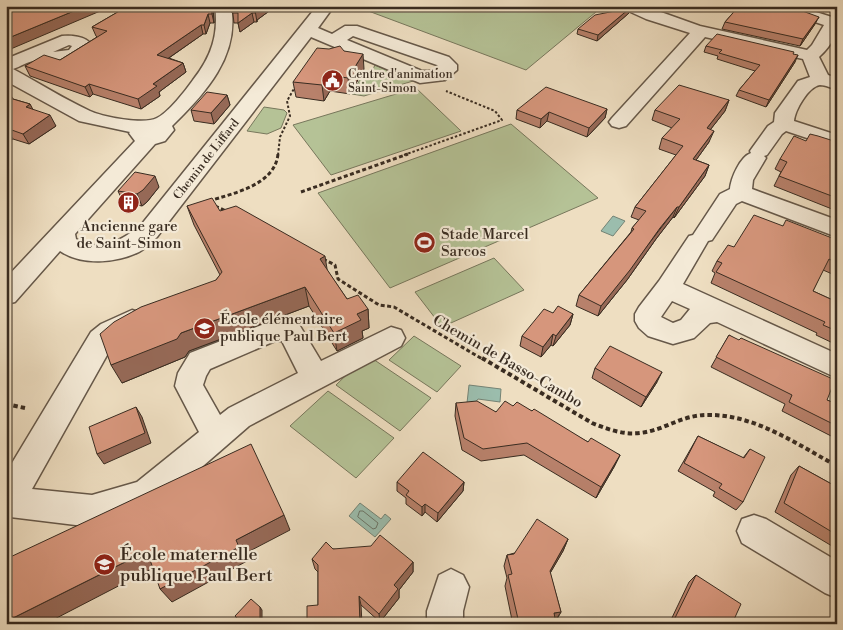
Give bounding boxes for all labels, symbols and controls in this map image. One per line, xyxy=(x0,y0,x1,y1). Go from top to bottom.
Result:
place label: Centre d'animation Saint-Simon xyxy=(348,67,453,96)
public building icon: Centre d'animation Saint-Simon xyxy=(320,69,344,93)
street label: Chemin de Liffard xyxy=(170,116,243,203)
building icon: Ancienne gare de Saint-Simon xyxy=(117,191,141,215)
place label: Ancienne gare de Saint-Simon xyxy=(77,217,182,253)
place label: Stade Marcel Sarcos xyxy=(441,225,529,261)
sports icon: Stade Marcel Sarcos xyxy=(413,231,437,255)
place label: École élémentaire publique Paul Bert xyxy=(220,309,348,346)
street label: Chemin de Basso-Cambo xyxy=(429,311,586,412)
school or university icon: École élémentaire publique Paul Bert xyxy=(192,316,216,340)
place label: École maternelle publique Paul Bert xyxy=(120,543,273,587)
school or university icon: École maternelle publique Paul Bert xyxy=(92,552,116,576)

